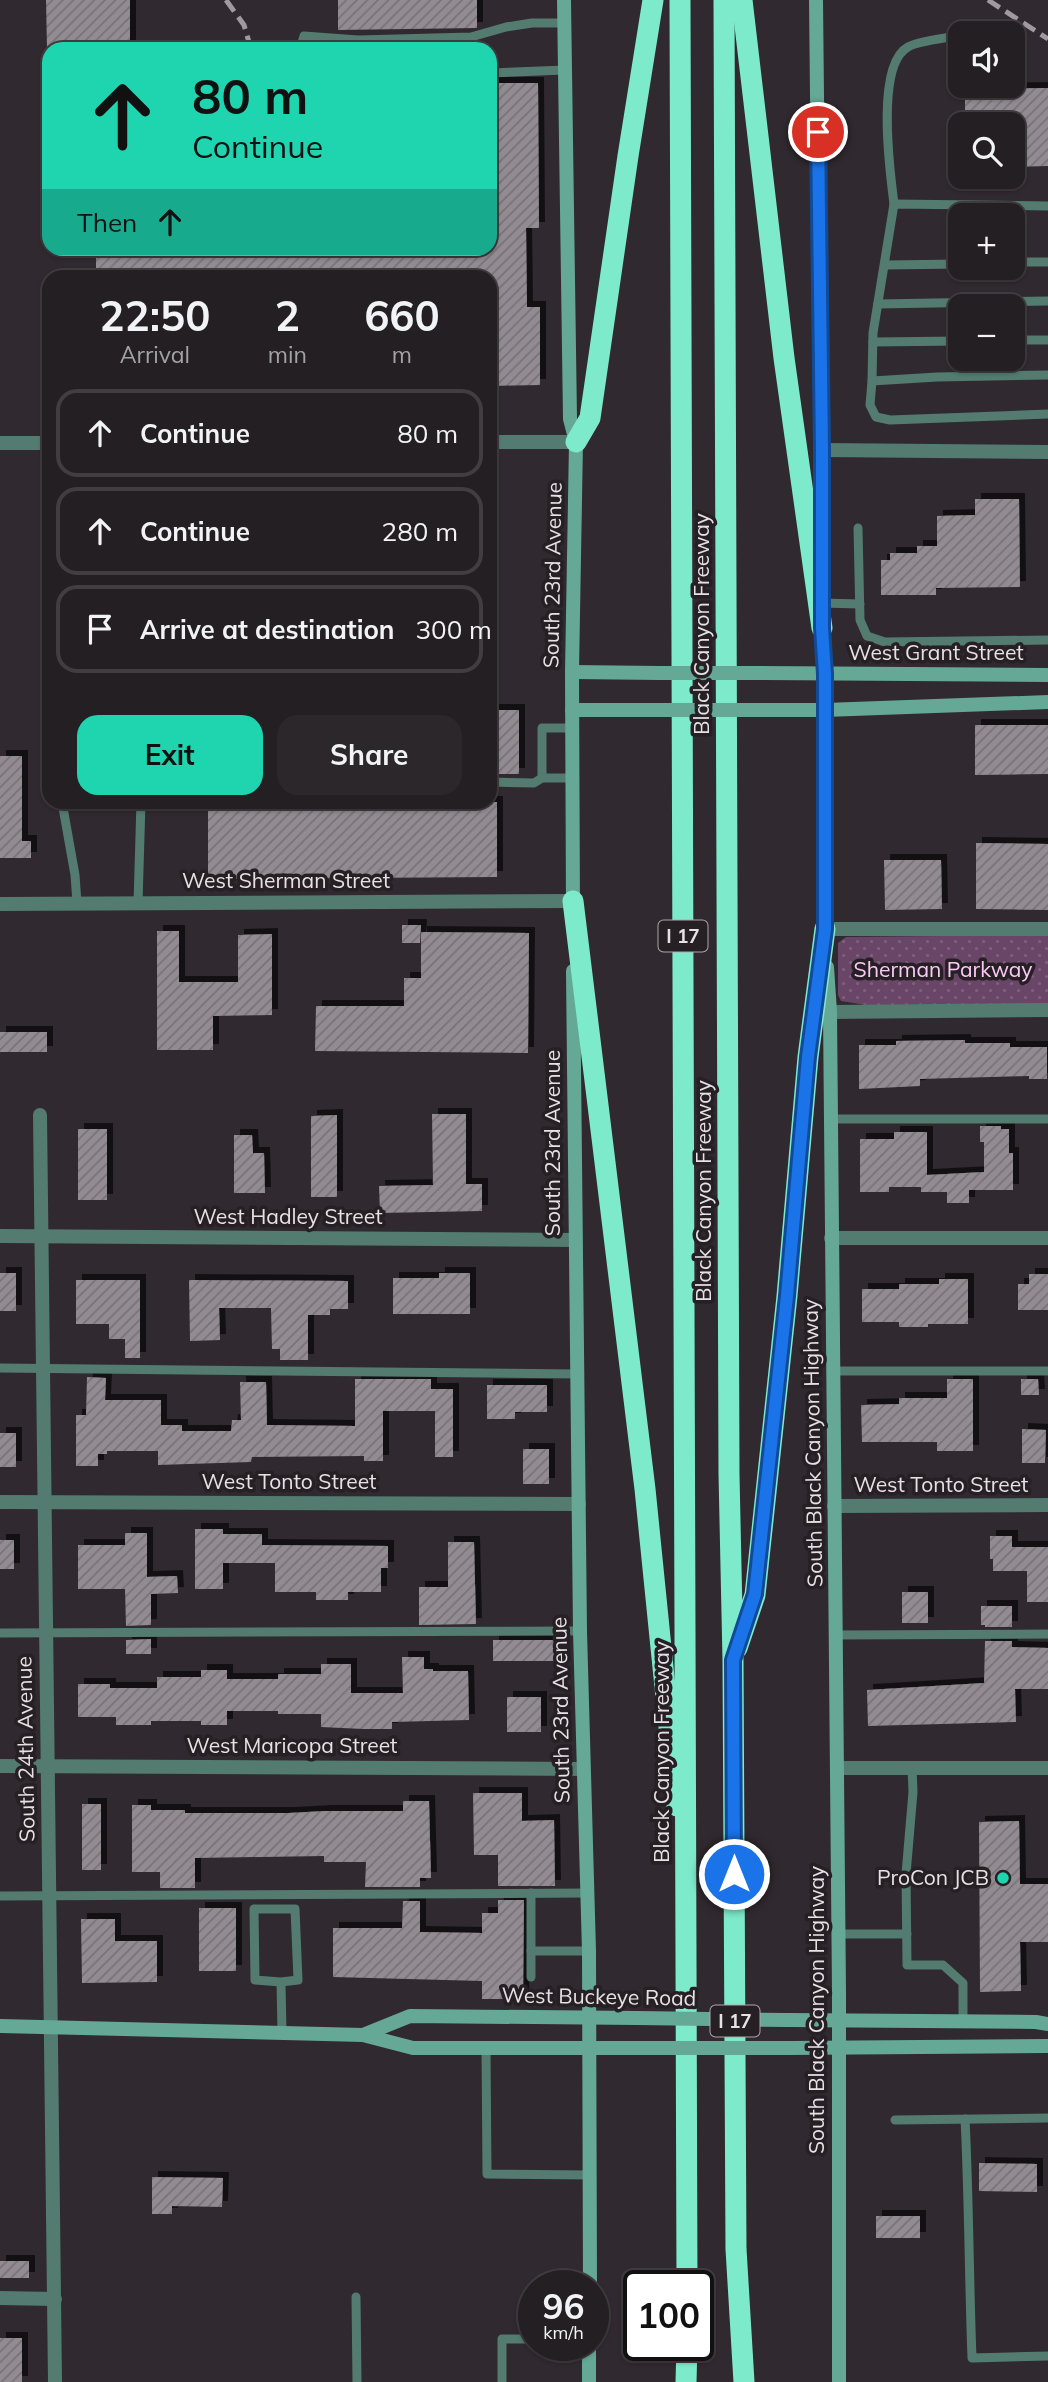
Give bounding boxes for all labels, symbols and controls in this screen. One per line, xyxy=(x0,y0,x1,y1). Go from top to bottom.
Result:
map controls xyxy=(948,21,1025,371)
button: sound xyxy=(948,21,1025,98)
text: 80 m xyxy=(192,65,308,126)
icon: ahead xyxy=(77,70,168,161)
pin xyxy=(788,102,848,162)
button: search xyxy=(948,112,1025,189)
icon: arrive xyxy=(799,113,837,151)
text: Continue xyxy=(192,126,323,166)
icon: ahead xyxy=(151,203,189,241)
button: + xyxy=(948,203,1025,280)
text: Then xyxy=(77,206,137,239)
text: 22:50 xyxy=(99,289,210,342)
text: 2 xyxy=(275,289,300,342)
text: 660 xyxy=(364,289,440,342)
button: − xyxy=(948,294,1025,371)
text: Arrival xyxy=(120,340,190,369)
text: min xyxy=(268,340,307,369)
text: m xyxy=(392,340,412,369)
icon: ahead xyxy=(81,414,119,452)
text: Continue xyxy=(140,417,250,450)
text: 80 m xyxy=(397,417,458,450)
street label: South 23rd Avenue xyxy=(537,482,567,668)
icon: ahead xyxy=(81,512,119,550)
street label: Black Canyon Freeway xyxy=(688,513,714,735)
text: Continue xyxy=(140,515,250,548)
text: 280 m xyxy=(382,515,458,548)
icon: arrive xyxy=(81,610,119,648)
text: Arrive at destination xyxy=(140,613,395,646)
text: 300 m xyxy=(416,613,492,646)
street label: West Grant Street xyxy=(848,639,1024,665)
button: Exit xyxy=(77,715,263,795)
button: Share xyxy=(277,715,462,795)
street label: West Sherman Street xyxy=(182,867,390,893)
road number: I 17 xyxy=(658,920,708,952)
park label: Sherman Parkway xyxy=(854,956,1032,982)
street label: South 23rd Avenue xyxy=(539,1050,565,1236)
street label: Black Canyon Freeway xyxy=(690,1080,716,1302)
street label: West Hadley Street xyxy=(194,1203,382,1229)
street label: South Black Canyon Highway xyxy=(796,1299,828,1587)
street label: West Tonto Street xyxy=(202,1468,376,1494)
street label: West Tonto Street xyxy=(854,1471,1028,1497)
street label: South 23rd Avenue xyxy=(545,1617,575,1803)
street label: Black Canyon Freeway xyxy=(648,1641,674,1863)
street label: South 24th Avenue xyxy=(10,1656,40,1842)
street label: West Maricopa Street xyxy=(187,1732,397,1758)
position arrow xyxy=(697,1837,771,1911)
place label: ProCon JCB xyxy=(877,1864,989,1890)
street label: South Black Canyon Highway xyxy=(803,1866,829,2154)
marker: ProCon JCB xyxy=(995,1870,1011,1886)
street label: West Buckeye Road xyxy=(501,1981,697,2011)
road number: I 17 xyxy=(710,2006,760,2036)
speed limit sign: 100 xyxy=(623,2270,714,2361)
text: 96 xyxy=(542,2284,585,2328)
text: km/h xyxy=(543,2321,584,2344)

